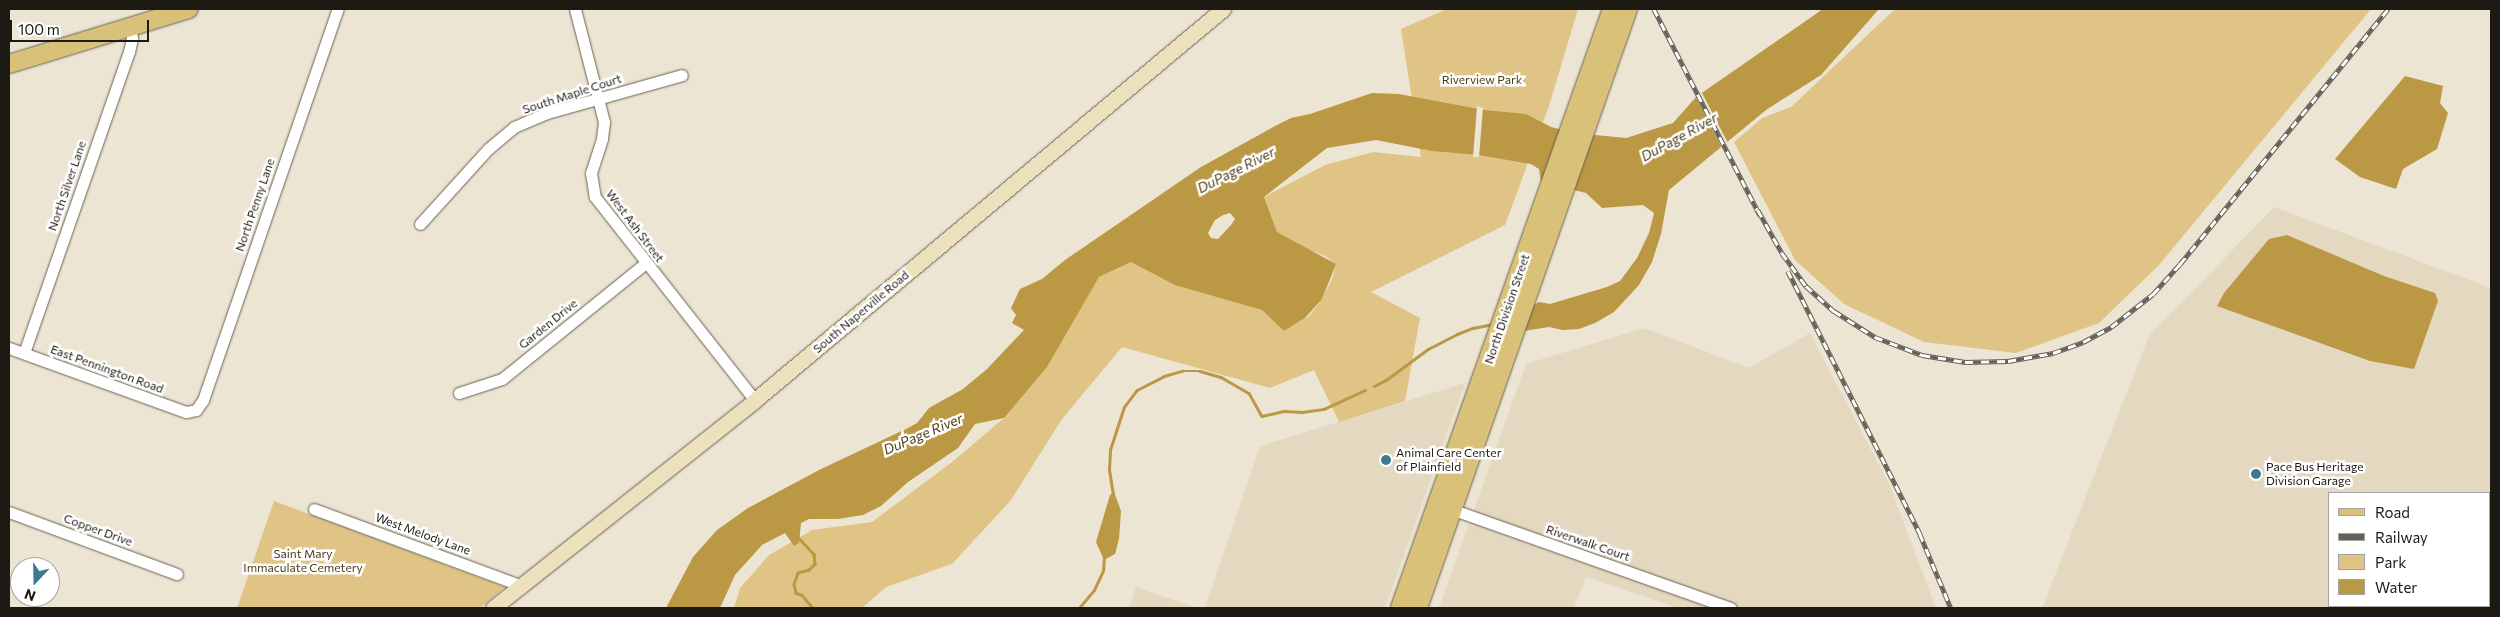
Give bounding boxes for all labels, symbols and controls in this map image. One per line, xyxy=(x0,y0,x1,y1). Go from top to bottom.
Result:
scale bar xyxy=(12,10,151,42)
text: 100 m xyxy=(18,20,60,38)
street label: South Maple Court xyxy=(521,71,623,117)
park label: Riverview Park xyxy=(1442,73,1522,87)
water label: DuPage River xyxy=(1638,109,1720,165)
street label: North Silver Lane xyxy=(45,139,89,233)
water label: DuPage River xyxy=(1194,143,1278,197)
street label: North Penny Lane xyxy=(232,157,278,253)
street label: West Ash Street xyxy=(603,187,667,265)
street label: North Division Street xyxy=(1481,252,1533,366)
street label: South Naperville Road xyxy=(810,268,912,356)
street label: Garden Drive xyxy=(516,296,580,352)
street label: East Pennington Road xyxy=(49,342,165,396)
water label: DuPage River xyxy=(881,410,965,458)
place label: Animal Care Center of Plainfield xyxy=(1396,446,1501,474)
marker: Animal Care Center of Plainfield xyxy=(1380,454,1392,466)
place label: Pace Bus Heritage Division Garage xyxy=(2266,460,2364,488)
marker: Pace Bus Heritage Division Garage xyxy=(2250,468,2262,480)
legend xyxy=(2328,492,2490,607)
text: Road xyxy=(2375,503,2410,521)
street label: West Melody Lane xyxy=(373,510,473,558)
street label: Copper Drive xyxy=(62,511,134,549)
street label: Riverwalk Court xyxy=(1544,522,1632,564)
text: Railway xyxy=(2375,528,2428,546)
park label: Saint Mary Immaculate Cemetery xyxy=(243,547,363,575)
text: Park xyxy=(2375,553,2406,571)
north arrow xyxy=(10,557,60,607)
text: Water xyxy=(2375,578,2417,596)
text: N xyxy=(22,586,38,605)

